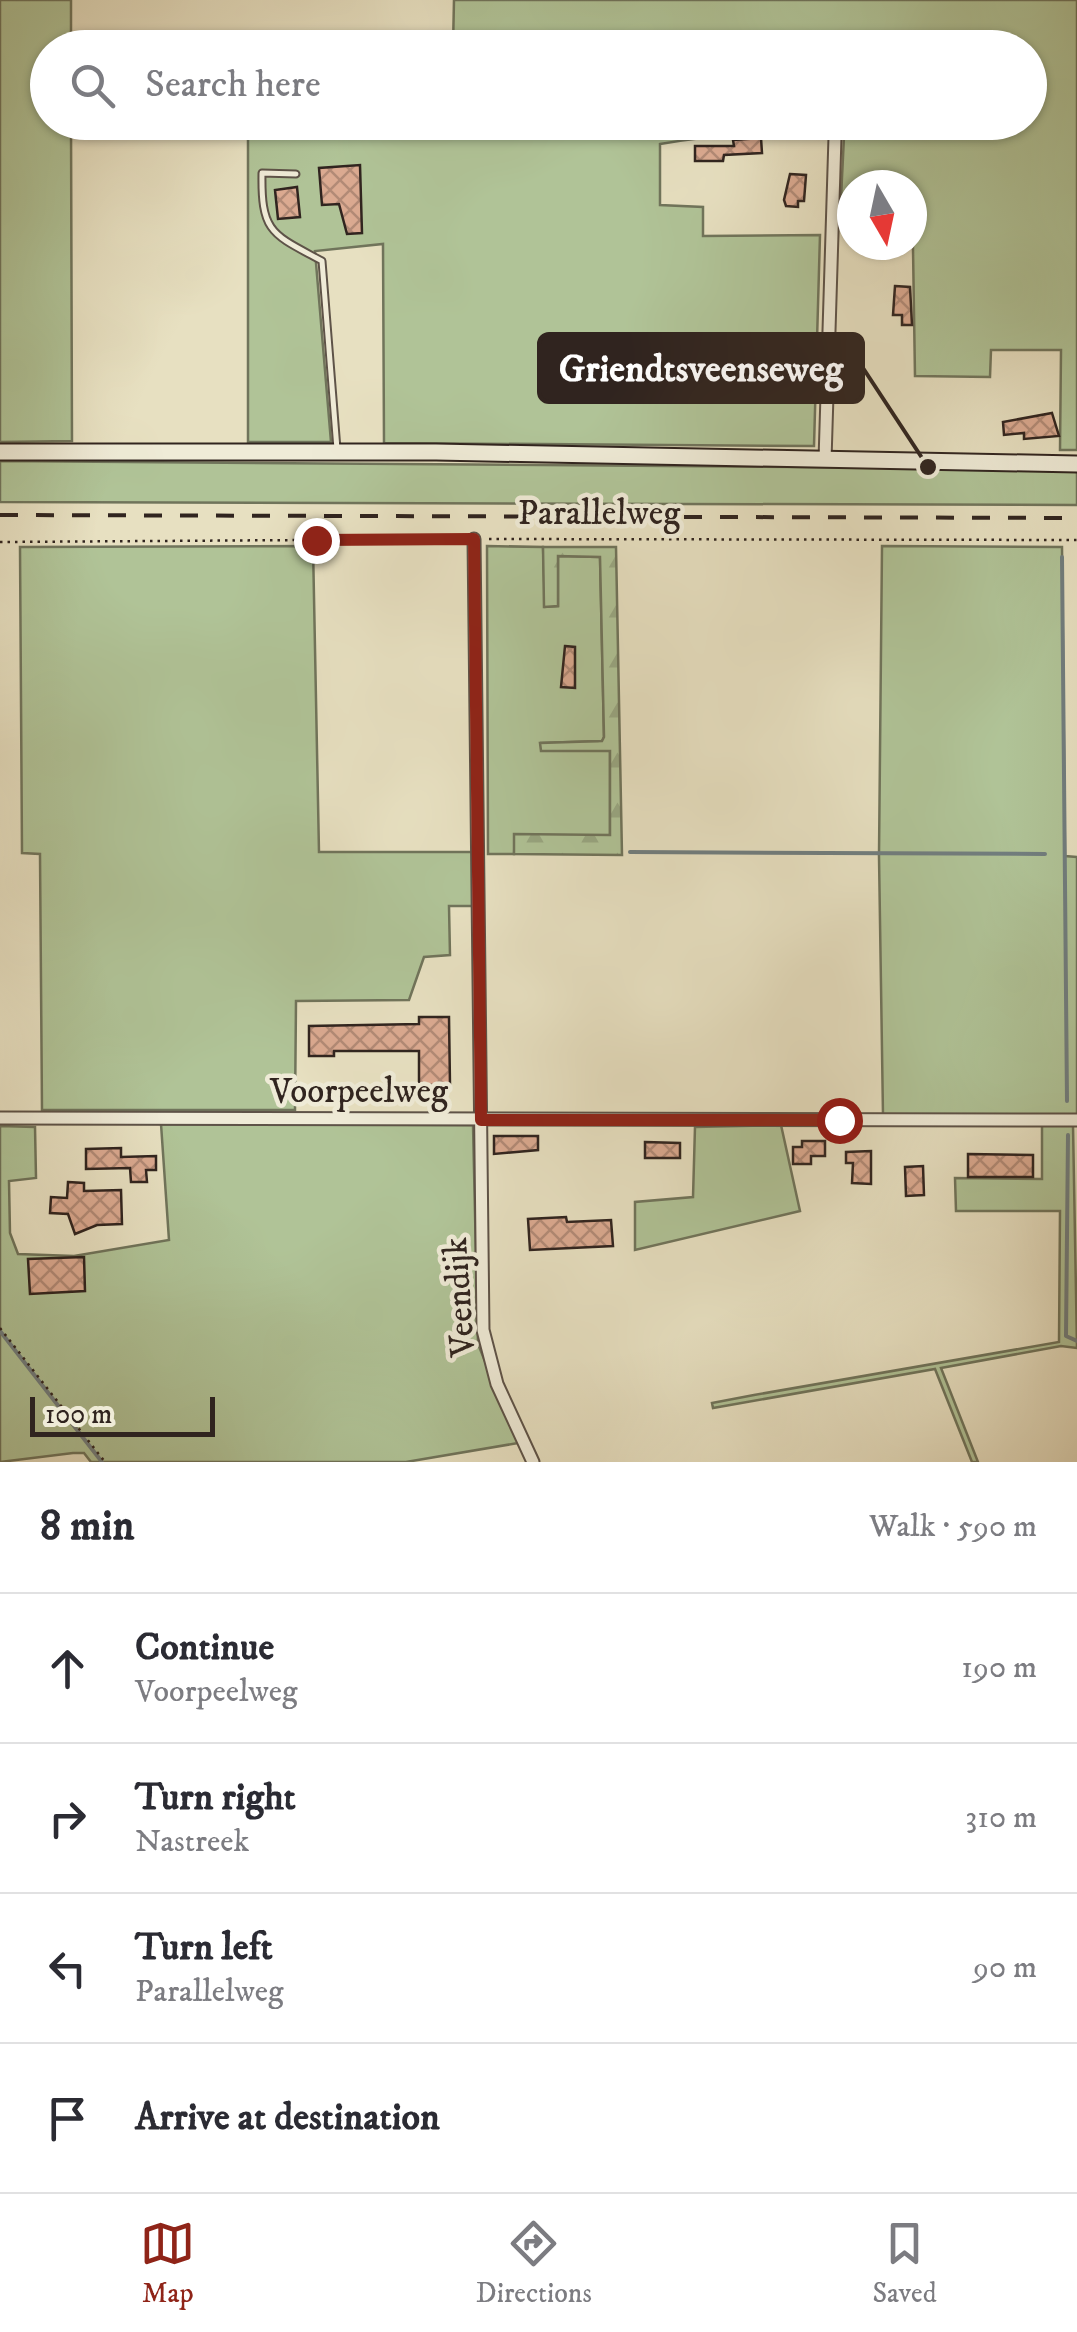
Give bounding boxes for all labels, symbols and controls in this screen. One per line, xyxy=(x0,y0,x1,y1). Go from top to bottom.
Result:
search box xyxy=(30,30,1047,140)
icon: search xyxy=(65,58,120,113)
text: Search here xyxy=(145,61,321,109)
north arrow xyxy=(837,170,927,260)
callout: Griendtsveenseweg xyxy=(539,334,863,402)
text: Griendtsveenseweg xyxy=(559,346,845,394)
street label: Parallelweg xyxy=(518,492,681,536)
route end xyxy=(294,518,340,564)
street label: Voorpeelweg xyxy=(269,1070,449,1114)
route start xyxy=(817,1098,863,1144)
street label: Veendijk xyxy=(434,1236,486,1359)
scale bar xyxy=(30,1392,215,1436)
text: 100 m xyxy=(45,1397,112,1432)
text: 8 min xyxy=(40,1501,134,1553)
text: Walk · 590 m xyxy=(869,1507,1037,1547)
text: Continue xyxy=(135,1624,274,1672)
icon: ahead xyxy=(40,1641,95,1696)
text: 190 m xyxy=(961,1648,1037,1688)
text: Voorpeelweg xyxy=(135,1672,298,1712)
text: Turn right xyxy=(135,1774,296,1822)
icon: right xyxy=(40,1791,95,1846)
text: 310 m xyxy=(965,1798,1037,1838)
text: Nastreek xyxy=(135,1822,249,1862)
text: Turn left xyxy=(135,1924,273,1972)
icon: left xyxy=(40,1941,95,1996)
text: 90 m xyxy=(973,1948,1037,1988)
text: Parallelweg xyxy=(135,1972,284,2012)
icon: arrive xyxy=(40,2091,95,2146)
text: Arrive at destination xyxy=(135,2094,440,2142)
tab: Map xyxy=(140,2216,195,2311)
tab: Directions xyxy=(476,2216,592,2311)
tab: Saved xyxy=(872,2216,937,2311)

